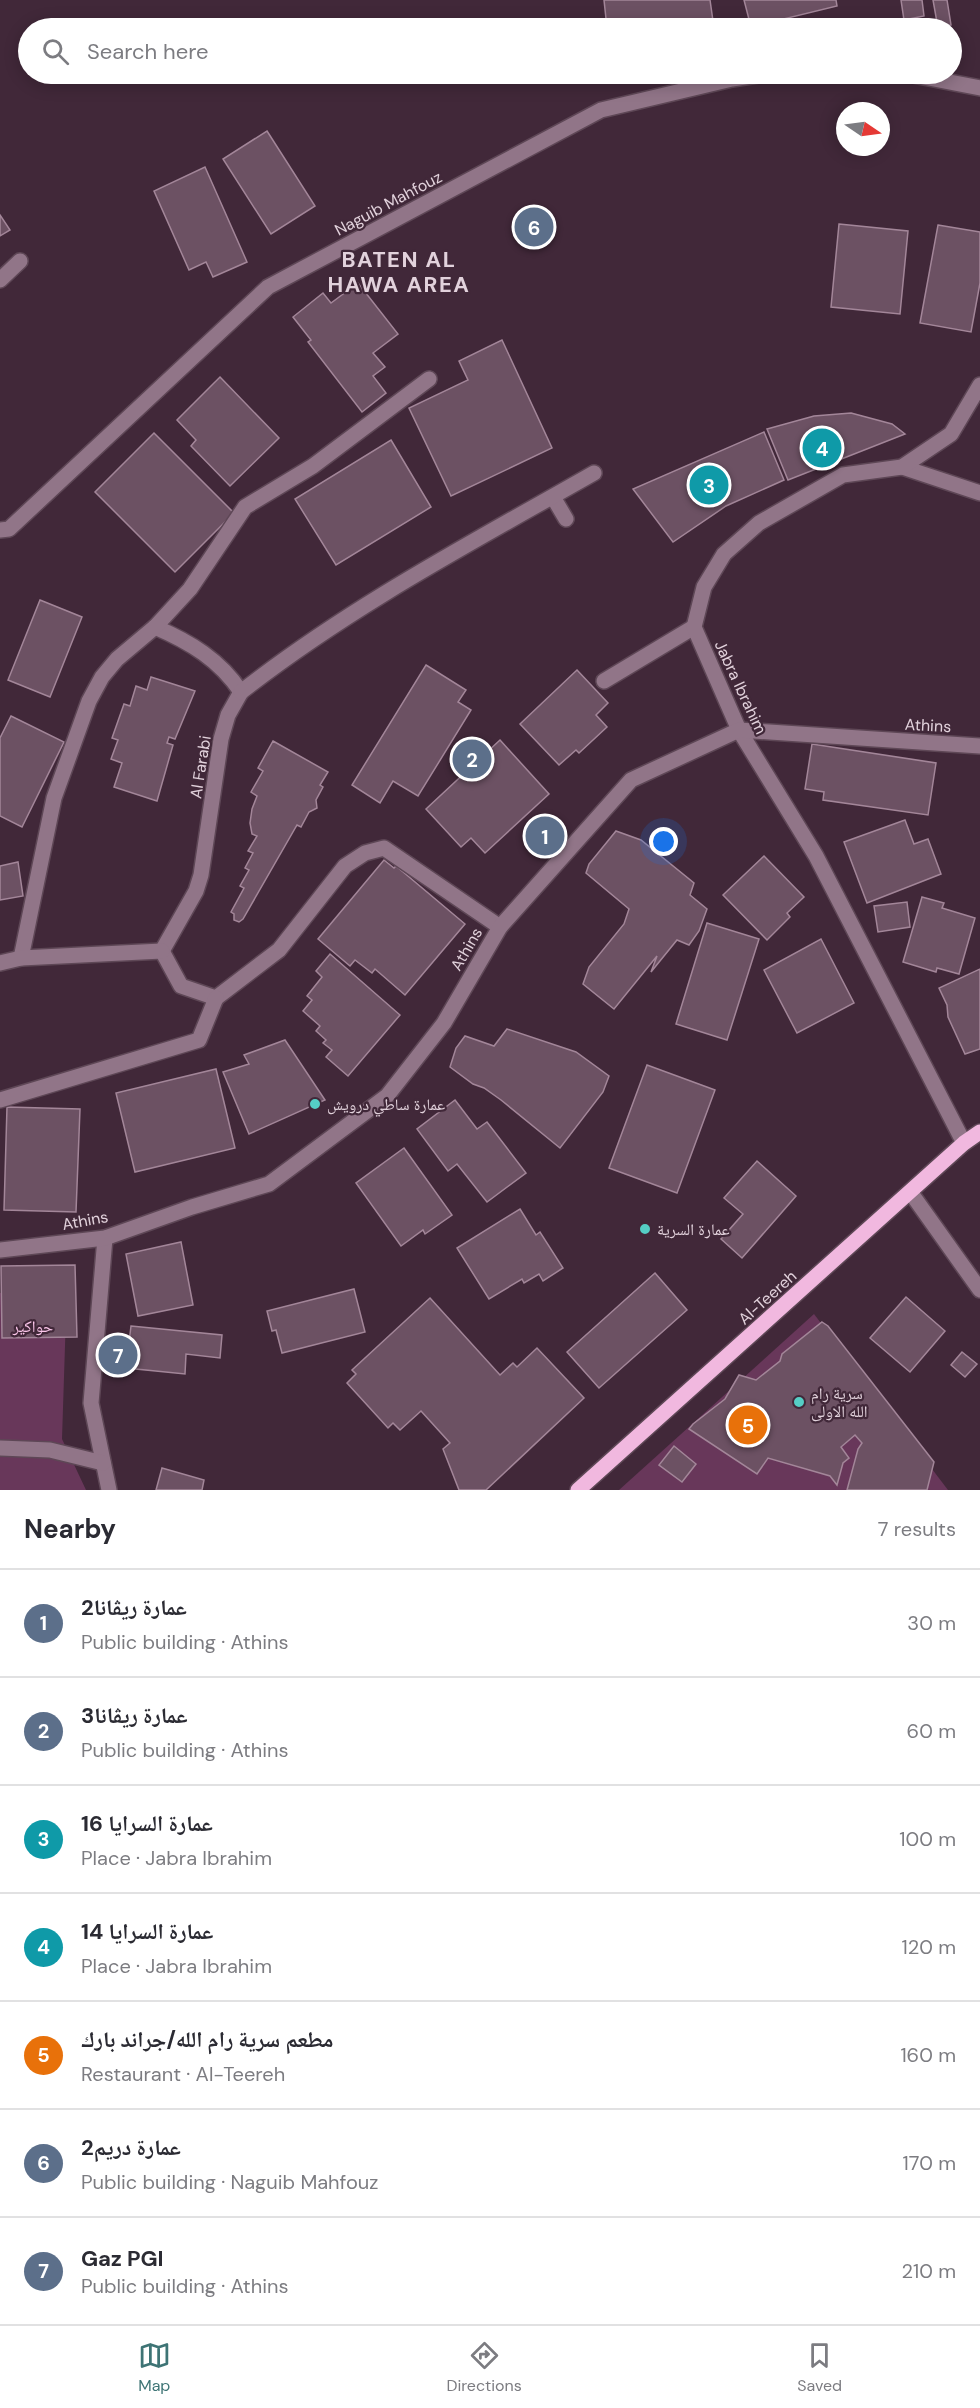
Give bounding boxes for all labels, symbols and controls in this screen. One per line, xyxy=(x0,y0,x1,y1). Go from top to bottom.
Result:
search box xyxy=(18,18,962,84)
icon: search xyxy=(39,35,72,68)
text: Search here xyxy=(87,37,208,66)
north arrow xyxy=(836,102,890,156)
street label: Naguib Mahfouz xyxy=(331,166,445,241)
pin: 6 xyxy=(514,204,554,250)
district label: BATEN AL HAWA AREA xyxy=(328,245,470,299)
pin: 4 xyxy=(802,426,842,470)
pin: 3 xyxy=(690,462,728,508)
street label: Jabra Ibrahim xyxy=(710,637,771,738)
street label: Athins xyxy=(904,714,952,737)
street label: Al Farabi xyxy=(185,734,216,800)
pin: 2 xyxy=(452,736,492,782)
pin: 1 xyxy=(526,814,564,858)
your location xyxy=(649,827,678,856)
street label: Athins xyxy=(446,924,487,975)
place label: عمارة ساطي درويش xyxy=(327,1094,445,1117)
marker: عمارة ساطي درويش xyxy=(308,1097,322,1111)
street label: Athins xyxy=(60,1206,110,1235)
place label: عمارة السرية xyxy=(657,1219,730,1240)
marker: عمارة السرية xyxy=(638,1222,652,1236)
street label: Al-Teereh xyxy=(734,1266,801,1329)
park label: حواكير xyxy=(12,1316,53,1337)
pin: 7 xyxy=(98,1332,138,1378)
place label: سرية رام الله الاولى xyxy=(811,1383,868,1422)
marker: سرية رام الله الاولى xyxy=(792,1395,806,1409)
pin: 5 xyxy=(728,1402,768,1448)
text: Nearby xyxy=(24,1512,116,1546)
text: 7 results xyxy=(878,1516,956,1542)
text: عمارة ريڤانا2 xyxy=(81,1593,187,1622)
text: 1 xyxy=(40,1610,47,1636)
text: 30 m xyxy=(907,1610,956,1636)
text: Public building · Athins xyxy=(81,1629,289,1655)
text: عمارة ريڤانا3 xyxy=(81,1701,188,1730)
text: 2 xyxy=(38,1718,49,1744)
text: 60 m xyxy=(907,1718,956,1744)
text: Public building · Athins xyxy=(81,1737,289,1763)
text: عمارة السرايا 16 xyxy=(81,1809,213,1838)
text: 3 xyxy=(37,1826,50,1852)
text: 100 m xyxy=(899,1826,956,1852)
text: Place · Jabra Ibrahim xyxy=(81,1845,272,1871)
text: عمارة السرايا 14 xyxy=(81,1917,213,1946)
text: 4 xyxy=(37,1934,50,1960)
text: 120 m xyxy=(902,1934,956,1960)
text: Place · Jabra Ibrahim xyxy=(81,1953,272,1979)
text: مطعم سرية رام الله/جراند بارك xyxy=(81,2025,333,2054)
text: 5 xyxy=(37,2042,50,2068)
text: 160 m xyxy=(900,2042,956,2068)
text: Restaurant · Al-Teereh xyxy=(81,2061,285,2087)
text: عمارة دريم2 xyxy=(81,2133,181,2162)
text: 6 xyxy=(37,2150,50,2176)
text: 170 m xyxy=(903,2150,956,2176)
text: Public building · Naguib Mahfouz xyxy=(81,2169,378,2195)
text: Gaz PGI xyxy=(81,2244,164,2273)
text: 7 xyxy=(38,2258,49,2284)
text: 210 m xyxy=(901,2258,956,2284)
text: Public building · Athins xyxy=(81,2273,289,2299)
tab: Map xyxy=(138,2339,171,2396)
tab: Directions xyxy=(446,2339,522,2396)
tab: Saved xyxy=(797,2339,842,2396)

